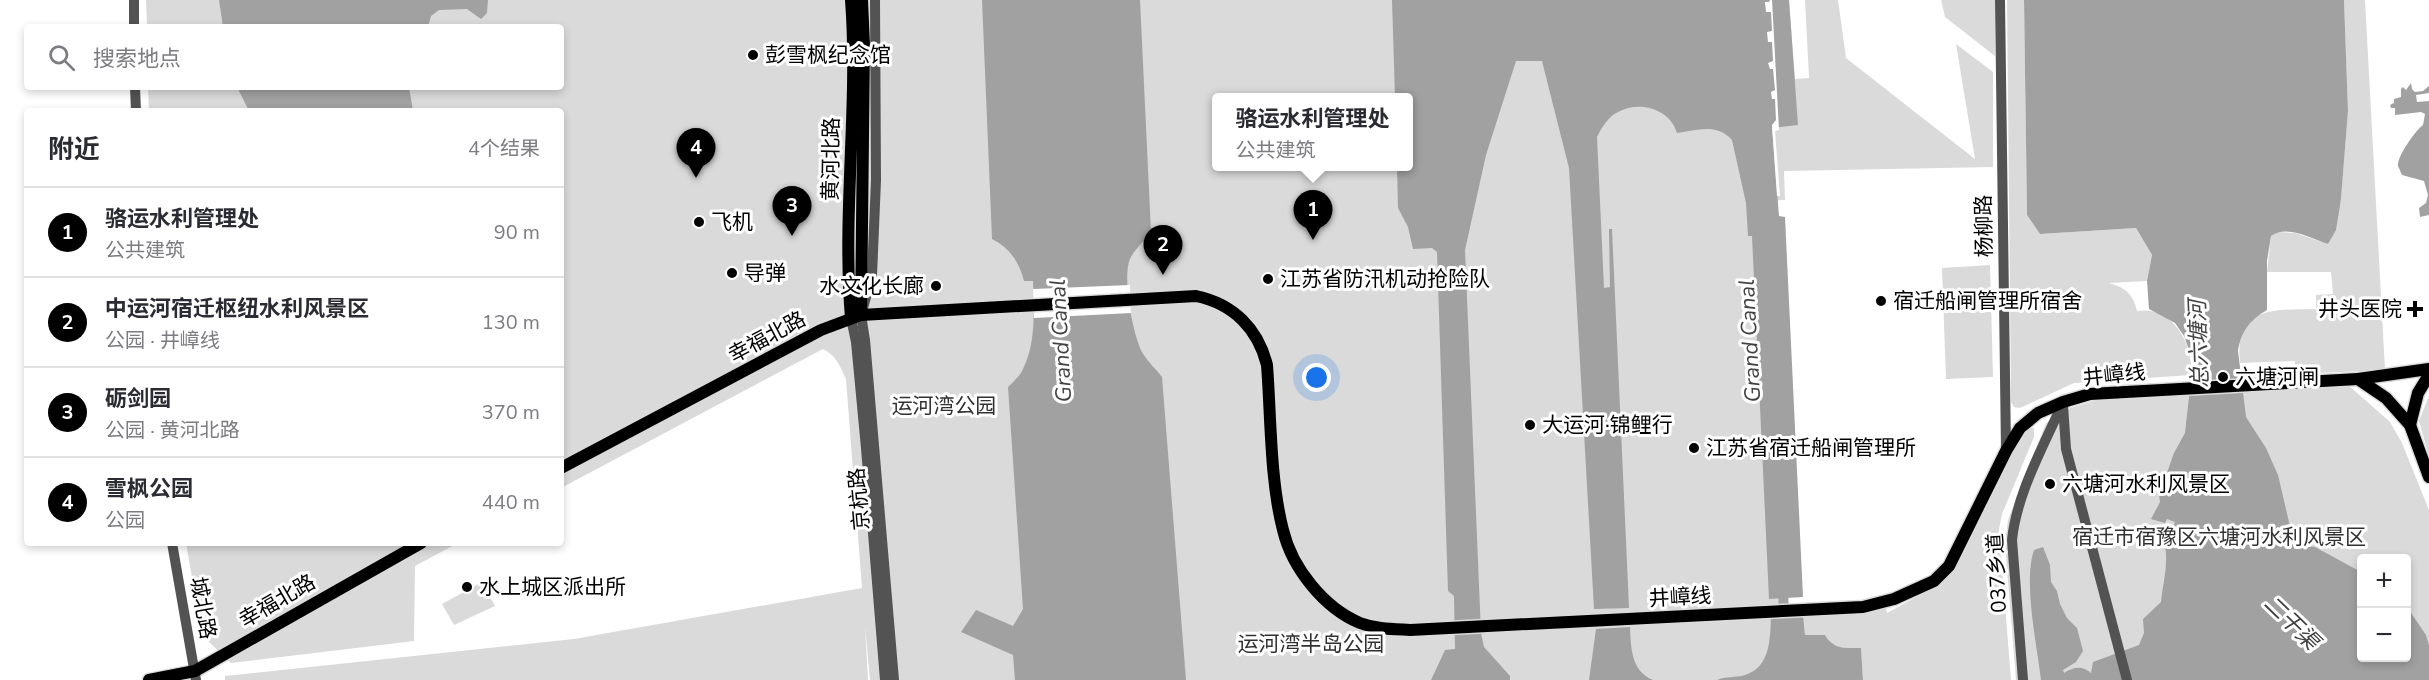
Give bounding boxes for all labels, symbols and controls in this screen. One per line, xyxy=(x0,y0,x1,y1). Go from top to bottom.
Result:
search box xyxy=(24,24,564,90)
icon: search xyxy=(45,41,78,74)
place label: 彭雪枫纪念馆 xyxy=(765,41,891,69)
text: 搜索地点 xyxy=(93,44,181,74)
marker: 彭雪枫纪念馆 xyxy=(746,48,760,62)
popup xyxy=(1212,93,1413,171)
text: 骆运水利管理处 xyxy=(1235,104,1390,134)
street label: 黄河北路 xyxy=(816,117,846,201)
pin: 4 xyxy=(676,128,716,178)
text: 附近 xyxy=(48,132,100,167)
text: 4个结果 xyxy=(468,135,540,162)
text: 公共建筑 xyxy=(1235,137,1315,164)
pin: 3 xyxy=(772,186,812,236)
pin: 1 xyxy=(1294,190,1332,240)
street label: 杨柳路 xyxy=(1969,194,1999,258)
text: 骆运水利管理处 xyxy=(105,204,259,234)
place label: 飞机 xyxy=(711,208,753,236)
marker: 飞机 xyxy=(692,215,706,229)
text: 1 xyxy=(62,219,74,246)
text: 90 m xyxy=(494,219,540,246)
pin: 2 xyxy=(1144,226,1182,275)
text: 公共建筑 xyxy=(105,237,185,264)
place label: 导弹 xyxy=(744,259,786,287)
place label: 江苏省防汛机动抢险队 xyxy=(1280,265,1490,293)
marker: 导弹 xyxy=(725,266,739,280)
place label: 水文化长廊 xyxy=(819,272,924,300)
marker: 江苏省防汛机动抢险队 xyxy=(1261,272,1275,286)
marker: 水文化长廊 xyxy=(929,279,943,293)
water label: Grand Canal xyxy=(1043,279,1079,403)
water label: Grand Canal xyxy=(1732,279,1768,403)
place label: 宿迁船闸管理所宿舍 xyxy=(1893,287,2082,315)
text: 中运河宿迁枢纽水利风景区 xyxy=(105,294,369,324)
marker: 宿迁船闸管理所宿舍 xyxy=(1874,294,1888,308)
water label: 总六塘河 xyxy=(2182,295,2216,388)
place label: 井头医院 xyxy=(2318,295,2402,323)
marker: 井头医院 xyxy=(2406,300,2424,318)
street label: 幸福北路 xyxy=(723,305,811,369)
text: 2 xyxy=(62,309,74,336)
text: 130 m xyxy=(482,309,540,336)
text: 公园 · 井嶂线 xyxy=(105,327,220,354)
street label: 井嶂线 xyxy=(2081,358,2147,392)
your location xyxy=(1302,363,1331,392)
place label: 六塘河闸 xyxy=(2235,363,2319,391)
marker: 六塘河闸 xyxy=(2216,370,2230,384)
text: 砺剑园 xyxy=(105,384,171,414)
park label: 运河湾公园 xyxy=(892,392,997,420)
text: 3 xyxy=(62,399,74,426)
text: 370 m xyxy=(482,399,540,426)
place label: 大运河·锦鲤行 xyxy=(1542,411,1673,439)
text: 公园 · 黄河北路 xyxy=(105,417,240,444)
marker: 大运河·锦鲤行 xyxy=(1523,418,1537,432)
place label: 江苏省宿迁船闸管理所 xyxy=(1706,434,1916,462)
marker: 江苏省宿迁船闸管理所 xyxy=(1687,441,1701,455)
street label: 京杭路 xyxy=(842,466,876,532)
place label: 六塘河水利风景区 xyxy=(2062,470,2230,498)
text: 雪枫公园 xyxy=(105,474,193,504)
marker: 六塘河水利风景区 xyxy=(2043,477,2057,491)
text: 4 xyxy=(62,489,74,516)
text: 440 m xyxy=(482,489,540,516)
text: 公园 xyxy=(105,507,145,534)
park label: 宿迁市宿豫区六塘河水利风景区 xyxy=(2072,523,2366,551)
street label: 037乡道 xyxy=(1981,532,2013,614)
map controls xyxy=(2357,554,2411,662)
button: + xyxy=(2357,554,2411,608)
street label: 幸福北路 xyxy=(234,568,320,634)
place label: 水上城区派出所 xyxy=(479,573,626,601)
street label: 城北路 xyxy=(184,575,222,641)
marker: 水上城区派出所 xyxy=(460,580,474,594)
street label: 井嶂线 xyxy=(1648,581,1712,613)
water label: 二干渠 xyxy=(2257,589,2328,659)
button: − xyxy=(2357,608,2411,662)
park label: 运河湾半岛公园 xyxy=(1238,630,1385,658)

